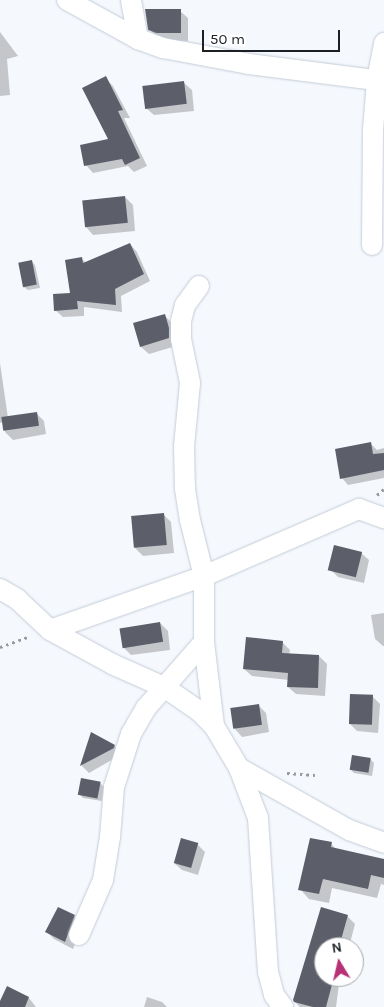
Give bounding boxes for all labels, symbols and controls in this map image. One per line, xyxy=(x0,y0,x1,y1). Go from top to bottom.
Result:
scale bar xyxy=(204,20,342,52)
text: 50 m xyxy=(210,30,245,48)
north arrow xyxy=(314,937,364,987)
text: N xyxy=(330,938,343,957)

